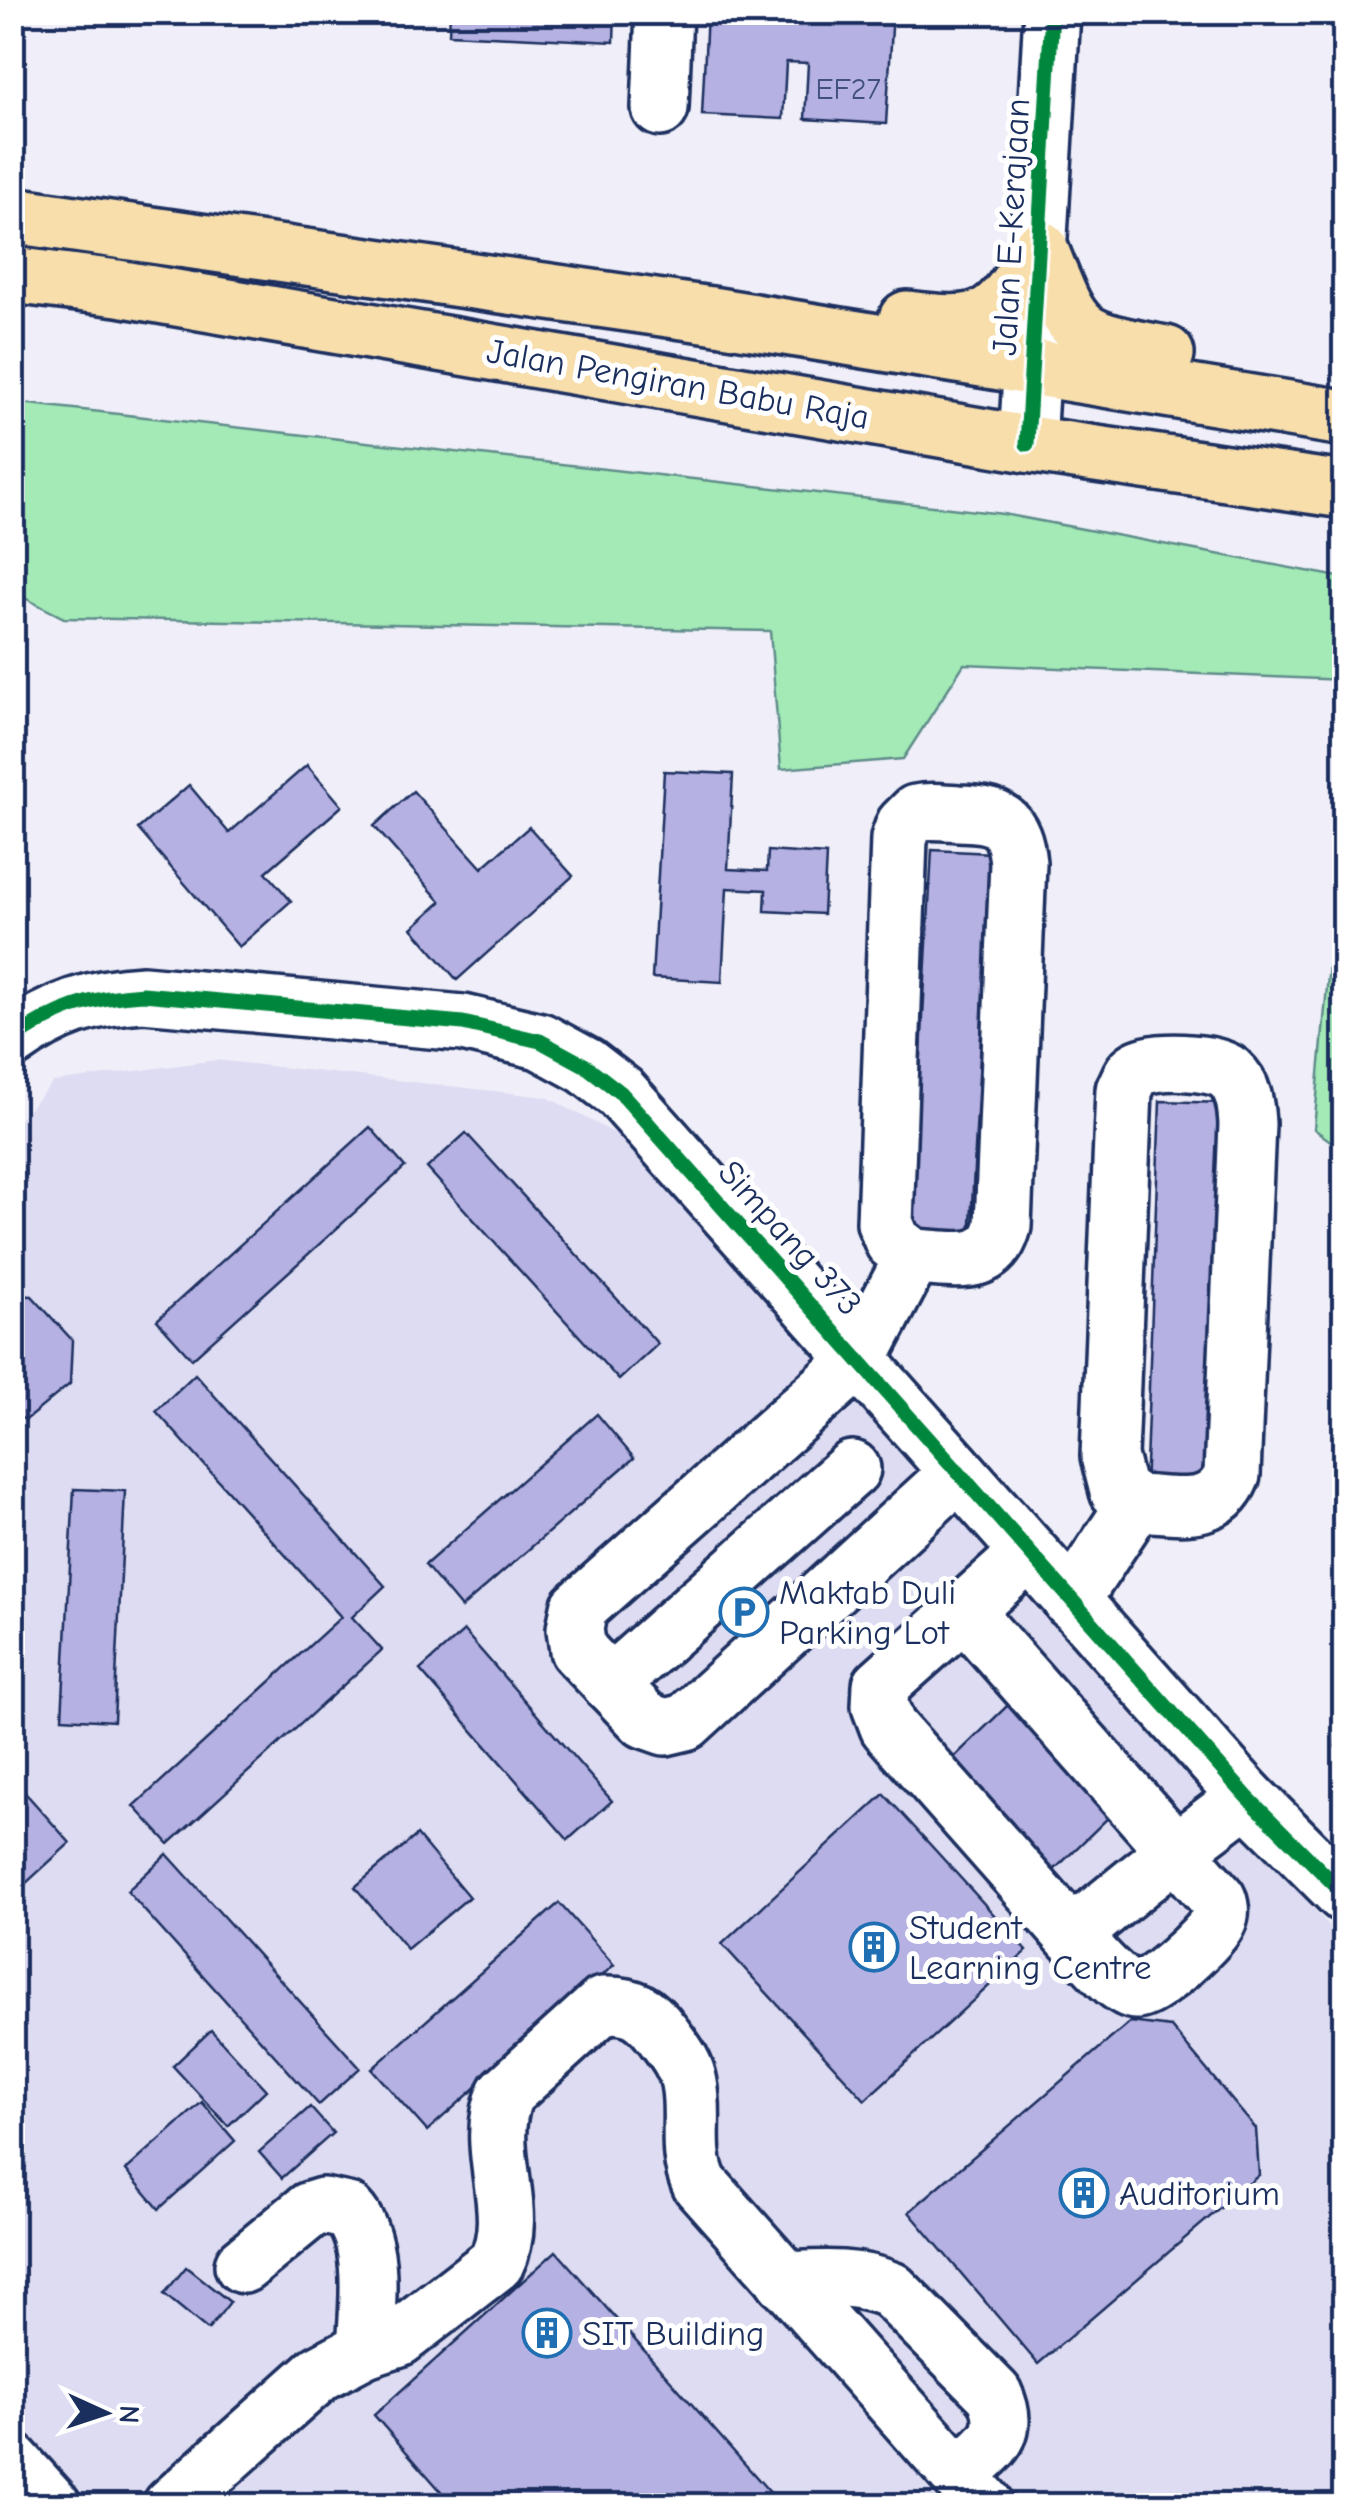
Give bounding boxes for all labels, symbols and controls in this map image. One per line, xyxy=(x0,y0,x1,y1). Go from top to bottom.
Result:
house number: EF27 xyxy=(815,72,881,107)
street label: Jalan E-Kerajaan xyxy=(984,97,1038,357)
street label: Jalan Pengiran Babu Raja xyxy=(484,330,872,438)
street label: Simpang 373 xyxy=(710,1152,870,1324)
place label: Maktab Duli Parking Lot xyxy=(779,1572,956,1653)
parking icon: Maktab Duli Parking Lot xyxy=(718,1586,770,1638)
place label: Student Learning Centre xyxy=(909,1907,1151,1988)
building icon: Student Learning Centre xyxy=(848,1921,900,1973)
building icon: Auditorium xyxy=(1058,2167,1110,2219)
place label: Auditorium xyxy=(1119,2173,1280,2214)
building icon: SIT Building xyxy=(521,2307,573,2359)
place label: SIT Building xyxy=(582,2313,765,2354)
north arrow xyxy=(55,2363,155,2463)
text: N xyxy=(113,2404,145,2424)

